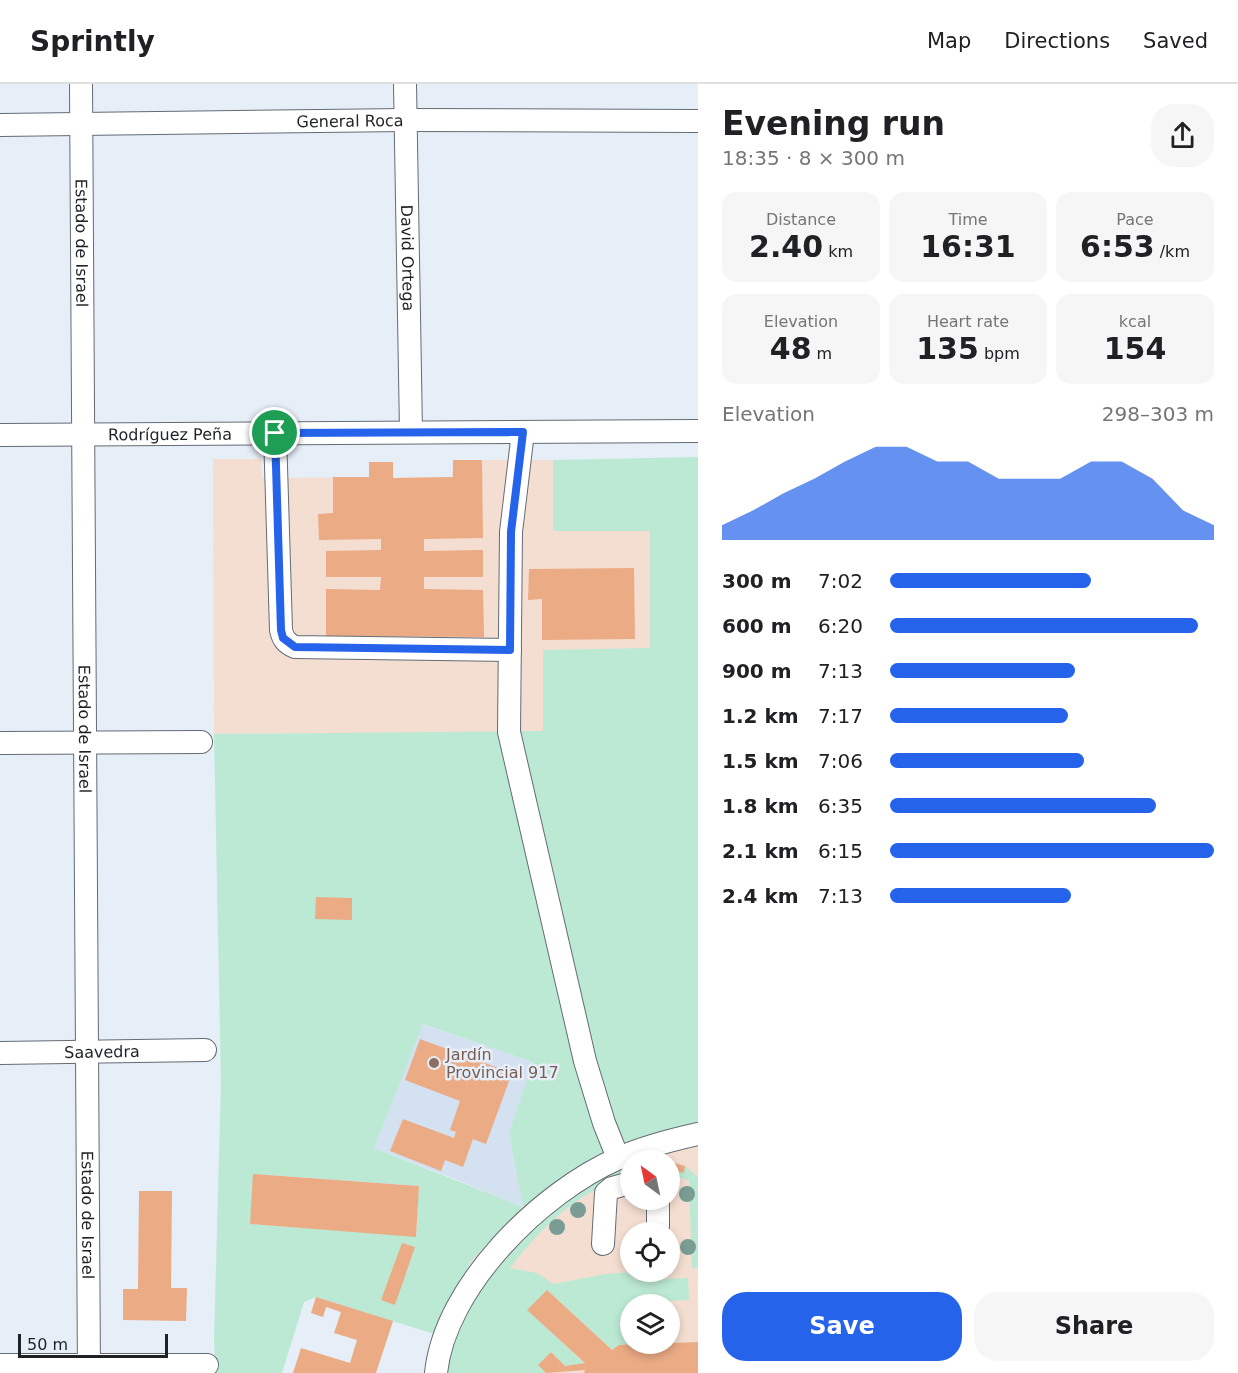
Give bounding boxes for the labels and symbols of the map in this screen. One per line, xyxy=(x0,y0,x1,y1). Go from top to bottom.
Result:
street label: General Roca xyxy=(296,111,404,131)
street label: Estado de Israel xyxy=(72,179,91,307)
street label: David Ortega xyxy=(397,205,418,311)
pin xyxy=(249,407,300,458)
street label: Rodríguez Peña xyxy=(108,425,232,444)
street label: Estado de Israel xyxy=(75,665,94,793)
street label: Saavedra xyxy=(64,1042,140,1062)
place label: Jardín Provincial 917 xyxy=(445,1045,559,1082)
marker: Jardín Provincial 917 xyxy=(427,1056,441,1070)
north arrow xyxy=(620,1150,680,1210)
street label: Estado de Israel xyxy=(78,1151,97,1279)
scale bar xyxy=(18,1331,168,1358)

